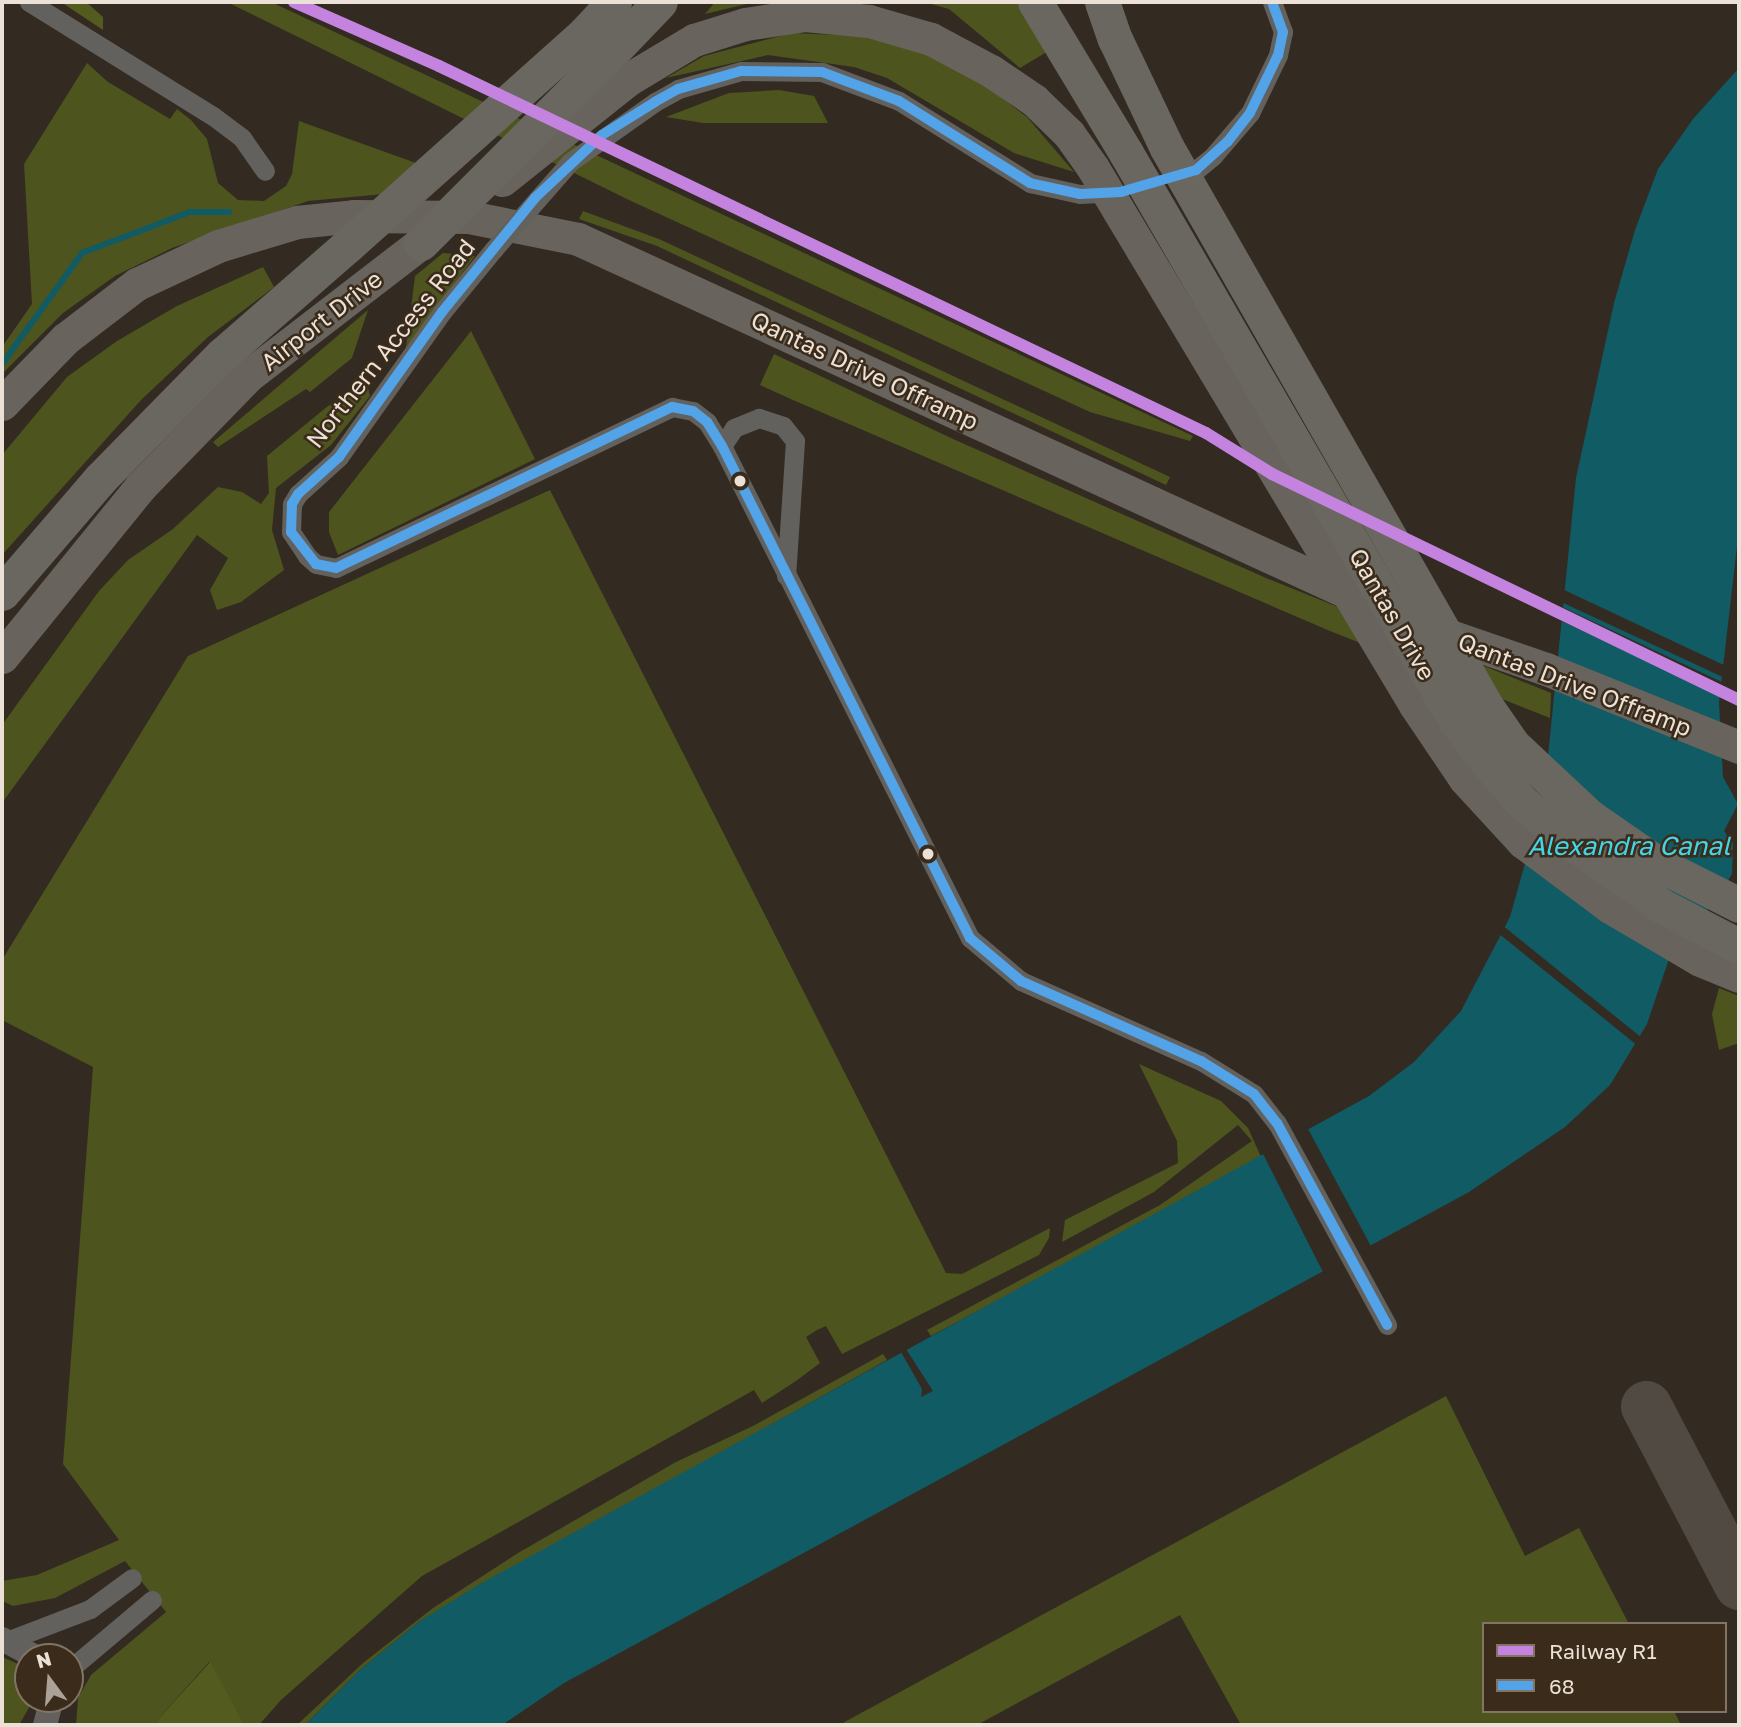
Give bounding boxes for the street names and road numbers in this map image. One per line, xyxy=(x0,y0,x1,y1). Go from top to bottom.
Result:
street label: Northern Access Road xyxy=(300,233,480,453)
street label: Airport Drive xyxy=(255,264,387,376)
street label: Qantas Drive Offramp xyxy=(747,305,983,435)
street label: Qantas Drive xyxy=(1344,543,1442,685)
street label: Qantas Drive Offramp xyxy=(1454,626,1696,742)

